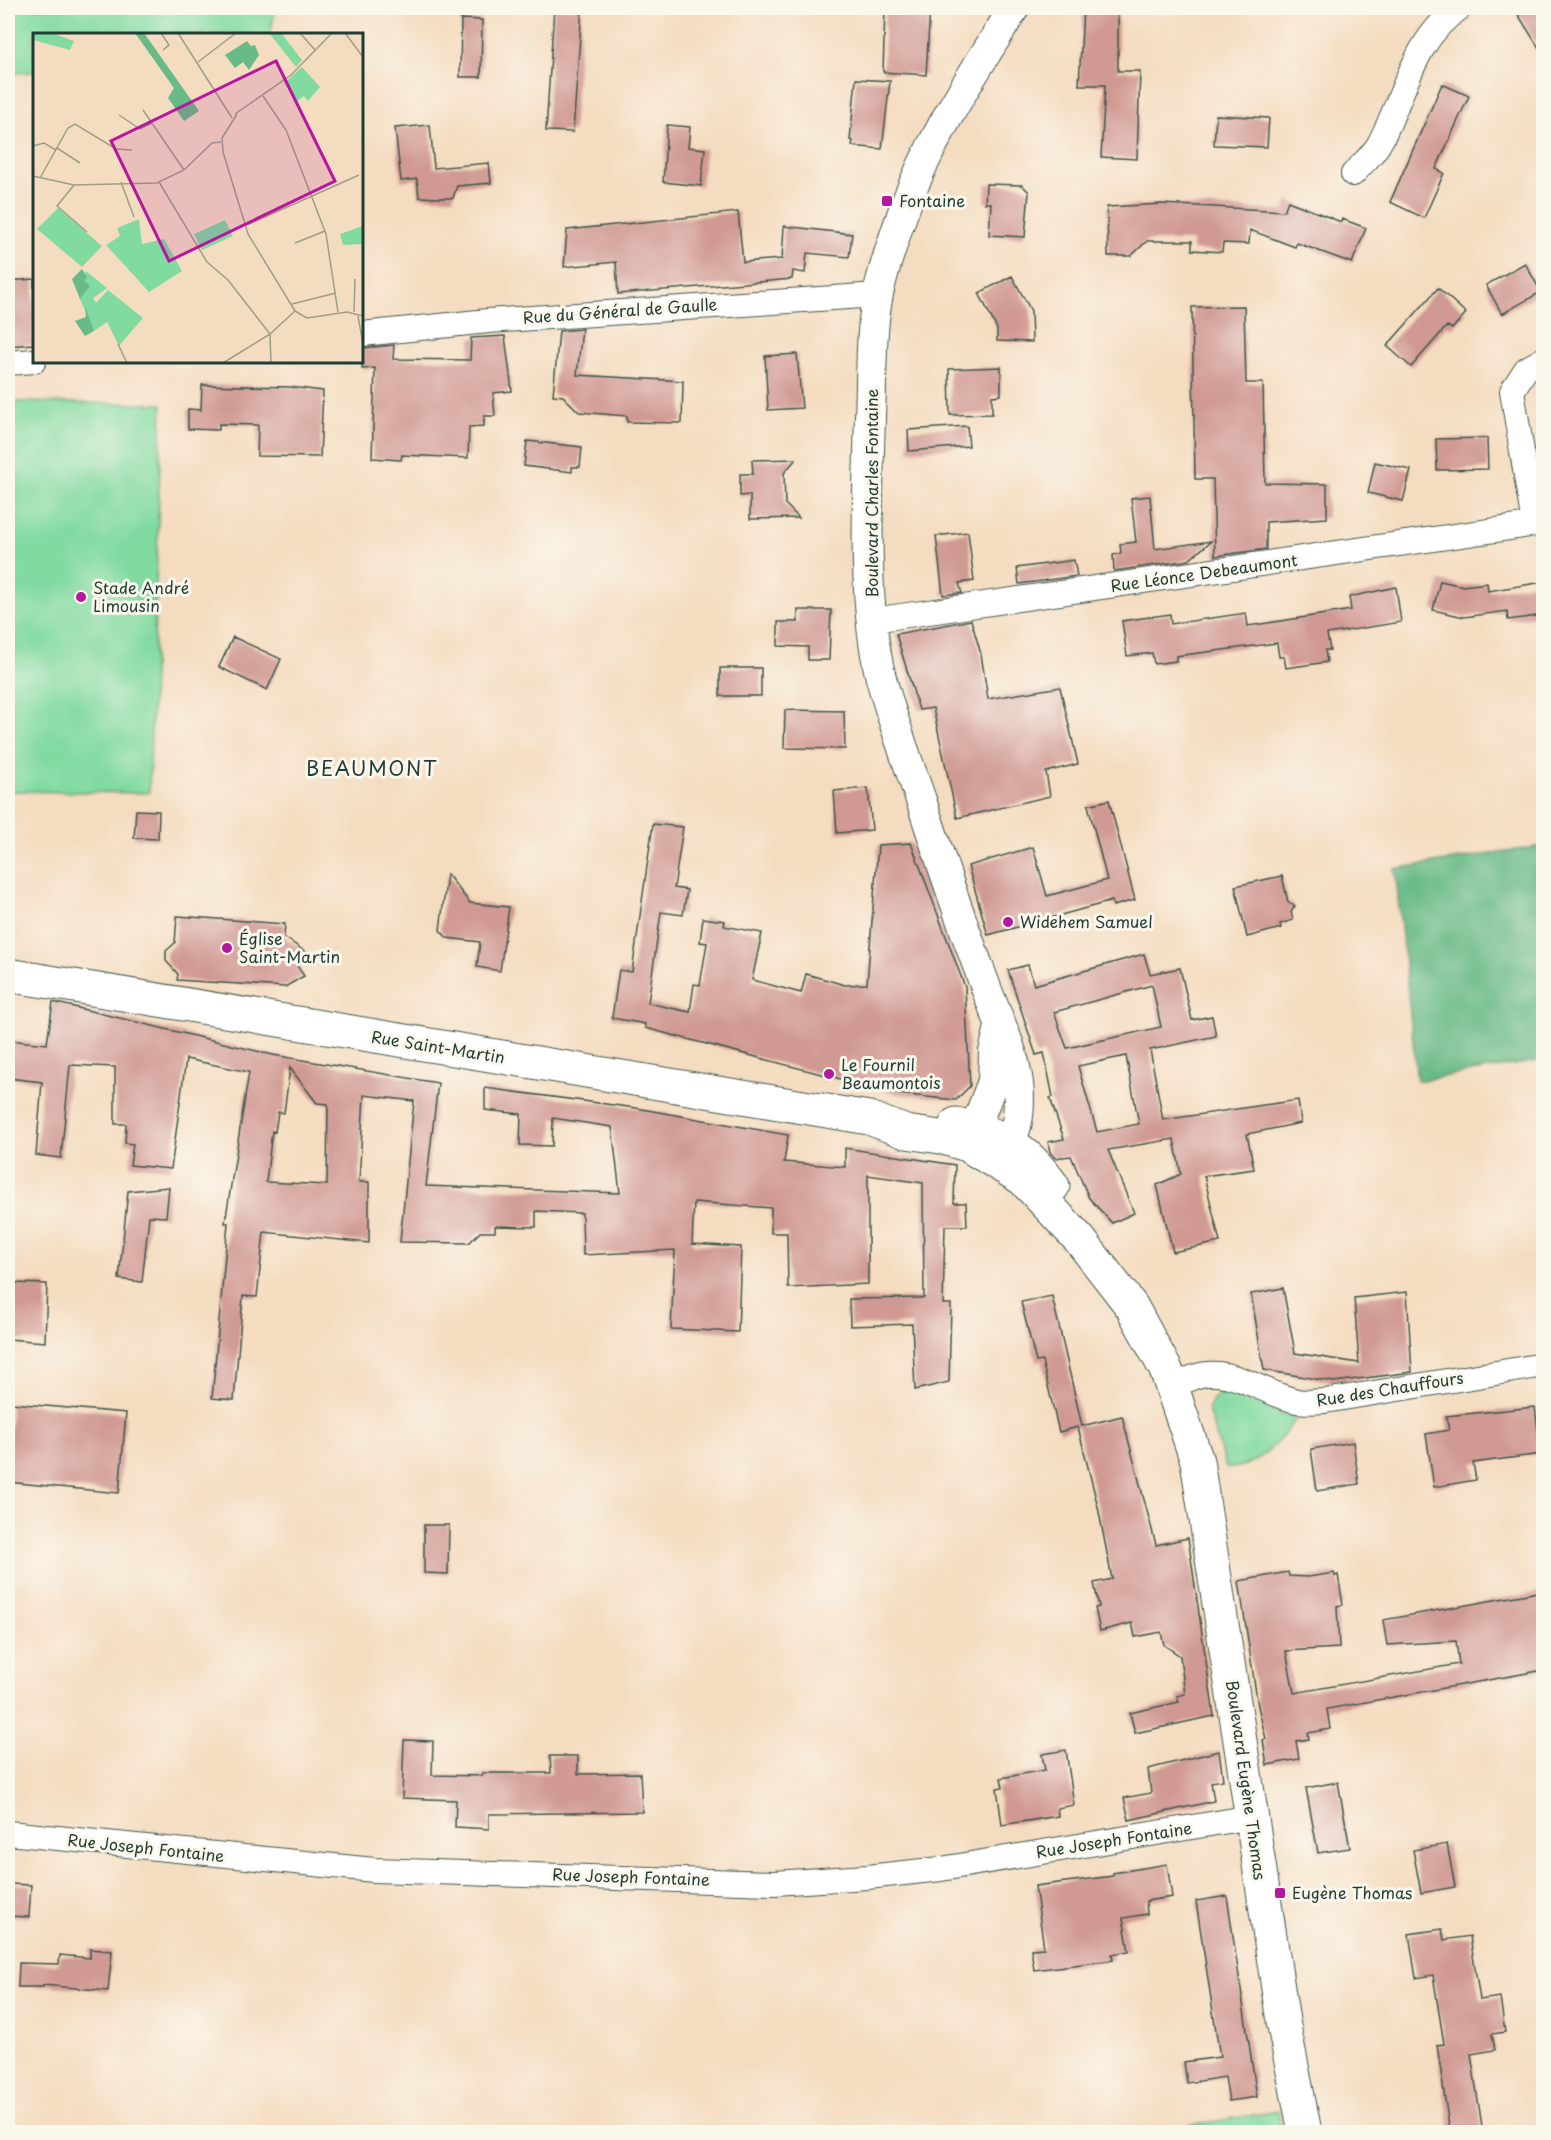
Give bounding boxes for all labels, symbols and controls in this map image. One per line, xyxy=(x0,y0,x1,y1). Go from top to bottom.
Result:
inset map xyxy=(33,33,363,363)
place label: Fontaine xyxy=(899,188,965,212)
marker: Fontaine xyxy=(880,194,894,208)
street label: Rue du Général de Gaulle xyxy=(522,291,718,329)
street label: Boulevard Charles Fontaine xyxy=(859,388,883,598)
street label: Rue Léonce Debeaumont xyxy=(1109,547,1299,597)
place label: Stade André Limousin xyxy=(93,575,189,617)
marker: Stade André Limousin xyxy=(74,590,88,604)
district label: BEAUMONT xyxy=(306,753,438,783)
place label: Widehem Samuel xyxy=(1020,909,1153,933)
marker: Widehem Samuel xyxy=(1001,915,1015,929)
place label: Église Saint-Martin xyxy=(239,926,340,968)
marker: Église Saint-Martin xyxy=(220,941,234,955)
street label: Rue Saint-Martin xyxy=(370,1024,507,1068)
place label: Le Fournil Beaumontois xyxy=(841,1052,941,1094)
marker: Le Fournil Beaumontois xyxy=(822,1067,836,1081)
street label: Rue des Chauffours xyxy=(1315,1365,1465,1411)
street label: Boulevard Eugène Thomas xyxy=(1221,1678,1273,1881)
street label: Rue Joseph Fontaine xyxy=(1034,1815,1194,1863)
street label: Rue Joseph Fontaine xyxy=(66,1827,226,1867)
street label: Rue Joseph Fontaine xyxy=(552,1861,710,1891)
place label: Eugène Thomas xyxy=(1292,1880,1413,1904)
marker: Eugène Thomas xyxy=(1273,1886,1287,1900)

